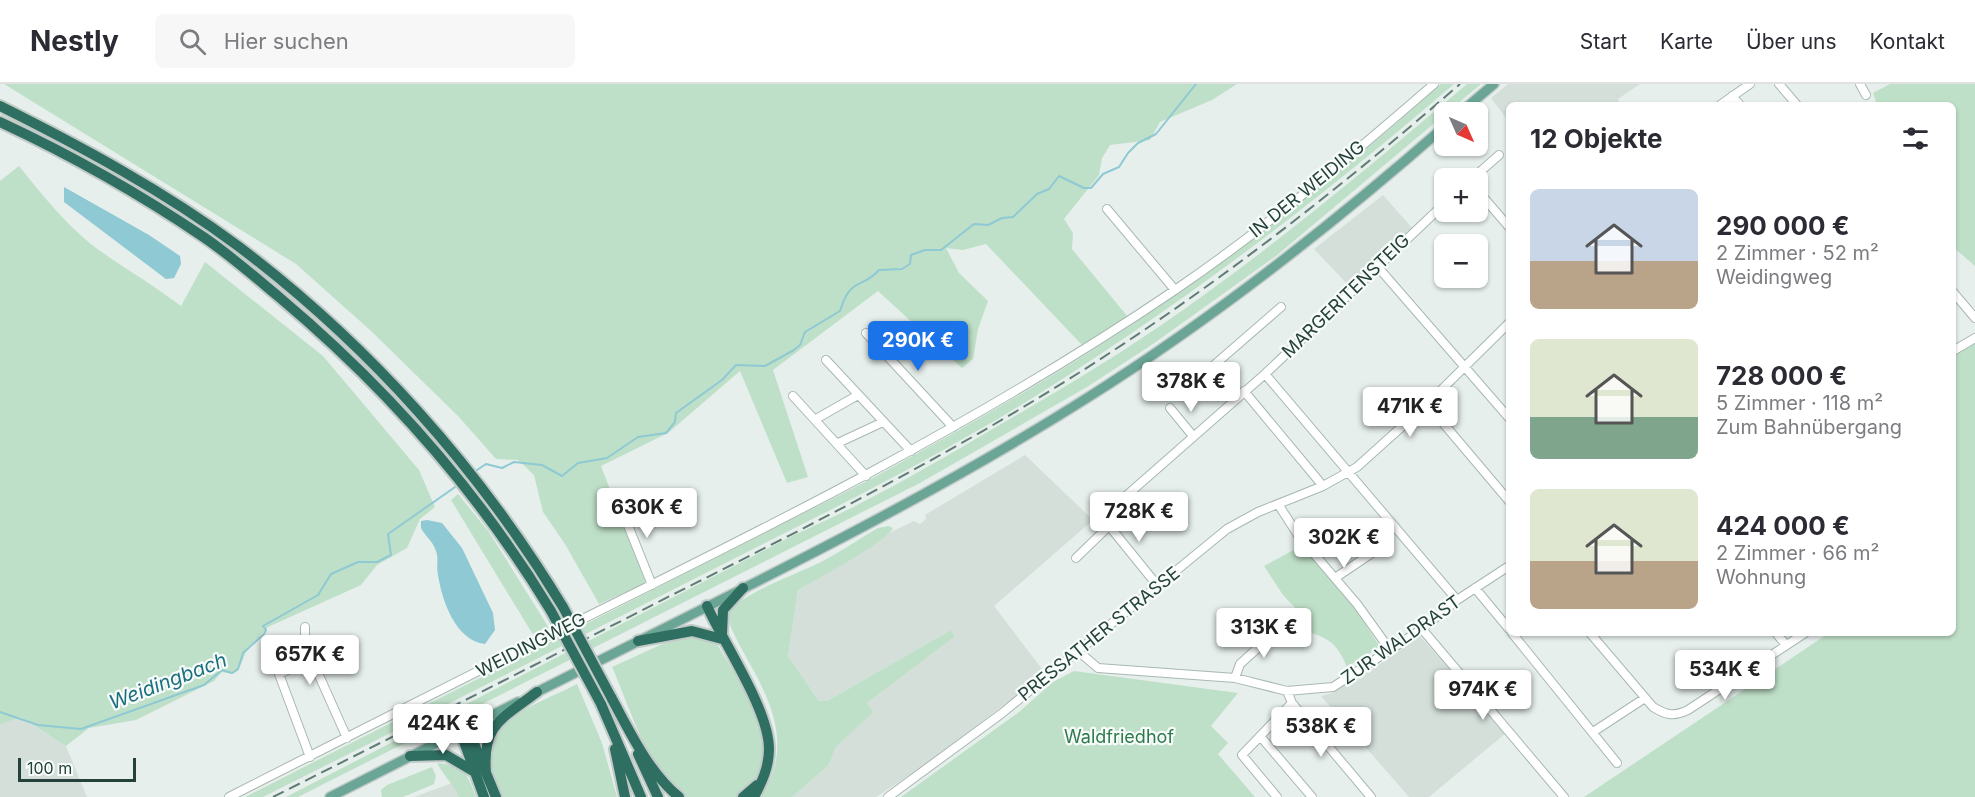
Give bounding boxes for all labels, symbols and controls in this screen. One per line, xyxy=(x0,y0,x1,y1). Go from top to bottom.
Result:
search box xyxy=(155,14,575,68)
text: Nestly xyxy=(30,24,119,58)
icon: search xyxy=(176,25,209,58)
text: Hier suchen xyxy=(224,28,349,54)
text: Start xyxy=(1580,29,1627,54)
text: Karte xyxy=(1660,29,1713,54)
text: Über uns xyxy=(1746,29,1837,54)
text: Kontakt xyxy=(1870,29,1945,54)
north arrow xyxy=(1434,102,1488,156)
map controls xyxy=(1434,102,1488,288)
icon: filters xyxy=(1899,122,1932,155)
text: 12 Objekte xyxy=(1530,123,1663,154)
street label: IN DER WEIDING xyxy=(1245,136,1369,241)
button: + xyxy=(1434,168,1488,222)
text: 290 000 € xyxy=(1716,210,1850,241)
icon: home xyxy=(1578,213,1650,285)
street label: MARGERITENSTEIG xyxy=(1278,229,1414,362)
button: − xyxy=(1434,234,1488,288)
text: 2 Zimmer · 52 m² xyxy=(1716,241,1879,265)
text: Weidingweg xyxy=(1716,265,1832,289)
pin: 290K € xyxy=(869,321,967,372)
text: 290K € xyxy=(882,328,954,352)
text: 728 000 € xyxy=(1716,360,1847,391)
pin: 378K € xyxy=(1142,362,1240,413)
icon: home xyxy=(1578,363,1650,435)
text: 378K € xyxy=(1156,369,1226,393)
pin: 471K € xyxy=(1361,387,1459,438)
text: 5 Zimmer · 118 m² xyxy=(1716,391,1883,415)
text: 471K € xyxy=(1377,394,1443,418)
text: Zum Bahnübergang xyxy=(1716,415,1902,439)
pin: 630K € xyxy=(598,488,696,539)
pin: 728K € xyxy=(1090,492,1188,543)
text: 630K € xyxy=(611,495,683,519)
text: 728K € xyxy=(1104,499,1174,523)
text: 424 000 € xyxy=(1716,510,1850,541)
icon: home xyxy=(1578,513,1650,585)
pin: 302K € xyxy=(1295,518,1393,569)
text: 302K € xyxy=(1308,525,1380,549)
text: 2 Zimmer · 66 m² xyxy=(1716,541,1879,565)
street label: PRESSATHER STRASSE xyxy=(1014,562,1184,705)
text: Wohnung xyxy=(1716,565,1806,589)
street label: ZUR WALDRAST xyxy=(1337,591,1464,689)
street label: WEIDINGWEG xyxy=(472,608,589,681)
pin: 313K € xyxy=(1215,608,1313,659)
text: 313K € xyxy=(1230,615,1298,639)
pin: 657K € xyxy=(261,635,359,686)
text: 657K € xyxy=(275,642,345,666)
water label: Weidingbach xyxy=(106,648,230,714)
pin: 534K € xyxy=(1676,650,1774,701)
text: 534K € xyxy=(1689,657,1761,681)
pin: 974K € xyxy=(1434,670,1532,721)
text: 974K € xyxy=(1448,677,1518,701)
pin: 424K € xyxy=(394,704,492,755)
pin: 538K € xyxy=(1272,707,1370,758)
text: 424K € xyxy=(407,711,479,735)
text: 538K € xyxy=(1285,714,1357,738)
park label: Waldfriedhof xyxy=(1064,726,1174,747)
scale bar xyxy=(18,755,136,782)
text: 100 m xyxy=(27,758,72,778)

